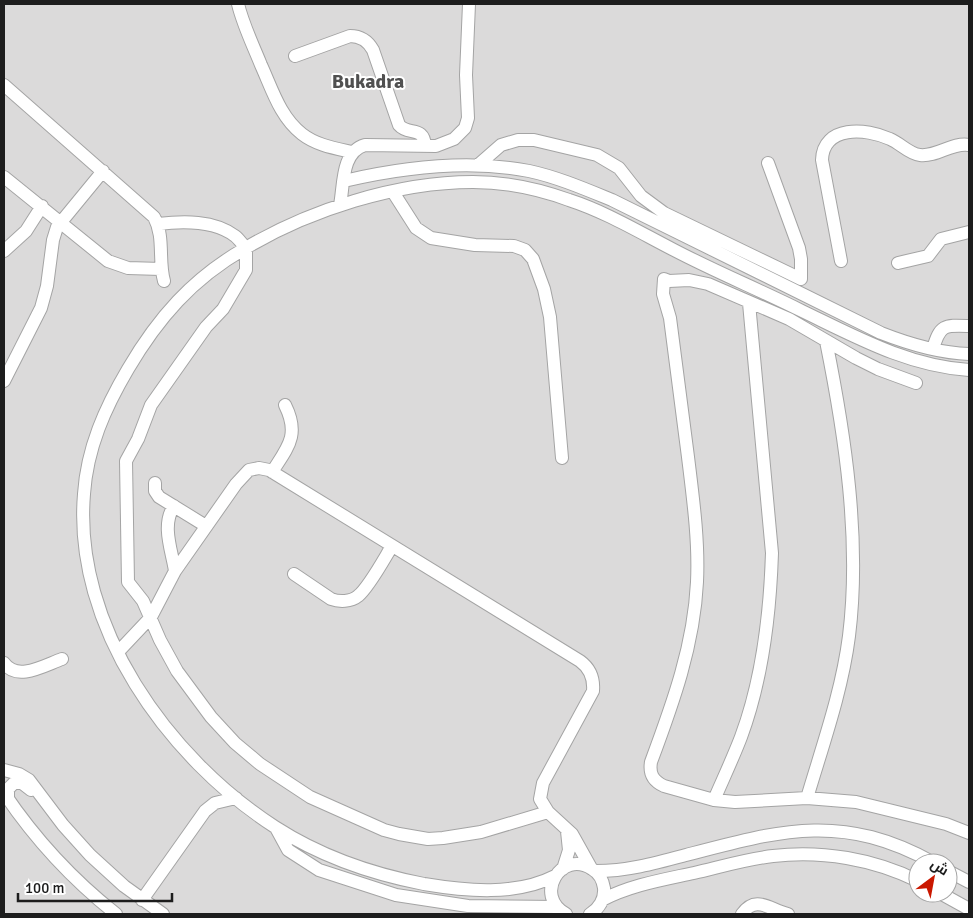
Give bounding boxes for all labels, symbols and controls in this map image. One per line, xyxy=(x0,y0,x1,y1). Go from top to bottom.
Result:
district label: Bukadra xyxy=(332,69,404,94)
north arrow xyxy=(908,853,958,903)
text: ش xyxy=(928,855,952,879)
scale bar xyxy=(18,870,171,902)
text: 100 m xyxy=(25,879,65,897)

